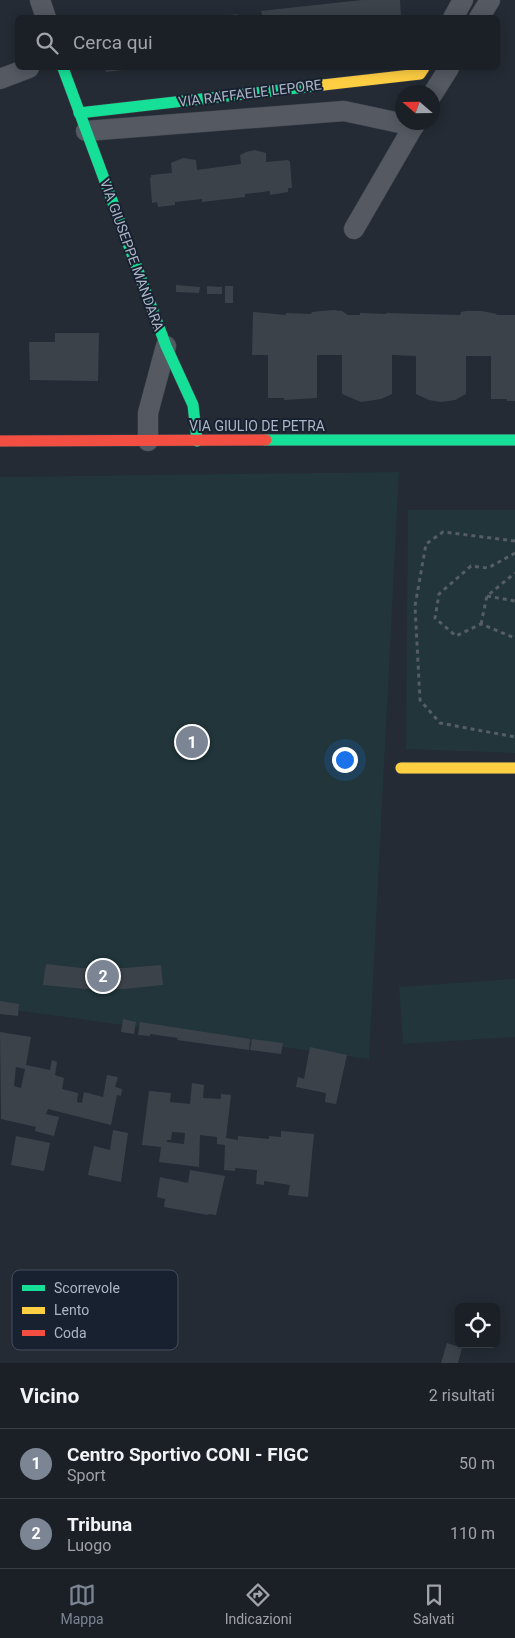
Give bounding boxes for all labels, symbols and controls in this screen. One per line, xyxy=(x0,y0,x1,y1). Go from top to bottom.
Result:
search box xyxy=(15,15,500,70)
icon: search xyxy=(33,29,61,57)
text: Cerca qui xyxy=(73,31,153,54)
street label: VIA RAFFAELE LEPORE xyxy=(177,76,323,110)
north arrow xyxy=(395,85,440,130)
street label: VIA GIUSEPPE MANDARA xyxy=(97,177,167,333)
street label: VIA GIULIO DE PETRA xyxy=(189,418,325,434)
pin: 1 xyxy=(176,723,208,761)
your location xyxy=(332,747,358,773)
pin: 2 xyxy=(87,957,119,995)
legend xyxy=(12,1270,178,1350)
text: Scorrevole xyxy=(54,1280,120,1296)
text: Lento xyxy=(54,1302,89,1318)
map controls xyxy=(455,1303,500,1348)
button: locate xyxy=(455,1303,500,1348)
text: Coda xyxy=(54,1325,87,1341)
text: Vicino xyxy=(20,1384,79,1408)
text: 2 risultati xyxy=(429,1386,495,1405)
text: Centro Sportivo CONI - FIGC xyxy=(67,1443,309,1466)
text: 1 xyxy=(31,1454,41,1473)
text: 50 m xyxy=(459,1454,495,1473)
text: Sport xyxy=(67,1466,106,1485)
text: Tribuna xyxy=(67,1513,132,1536)
text: 2 xyxy=(31,1524,41,1543)
text: 110 m xyxy=(450,1524,495,1543)
text: Luogo xyxy=(67,1536,111,1555)
tab: Mappa xyxy=(60,1581,104,1627)
tab: Indicazioni xyxy=(225,1581,292,1627)
tab: Salvati xyxy=(413,1581,455,1627)

